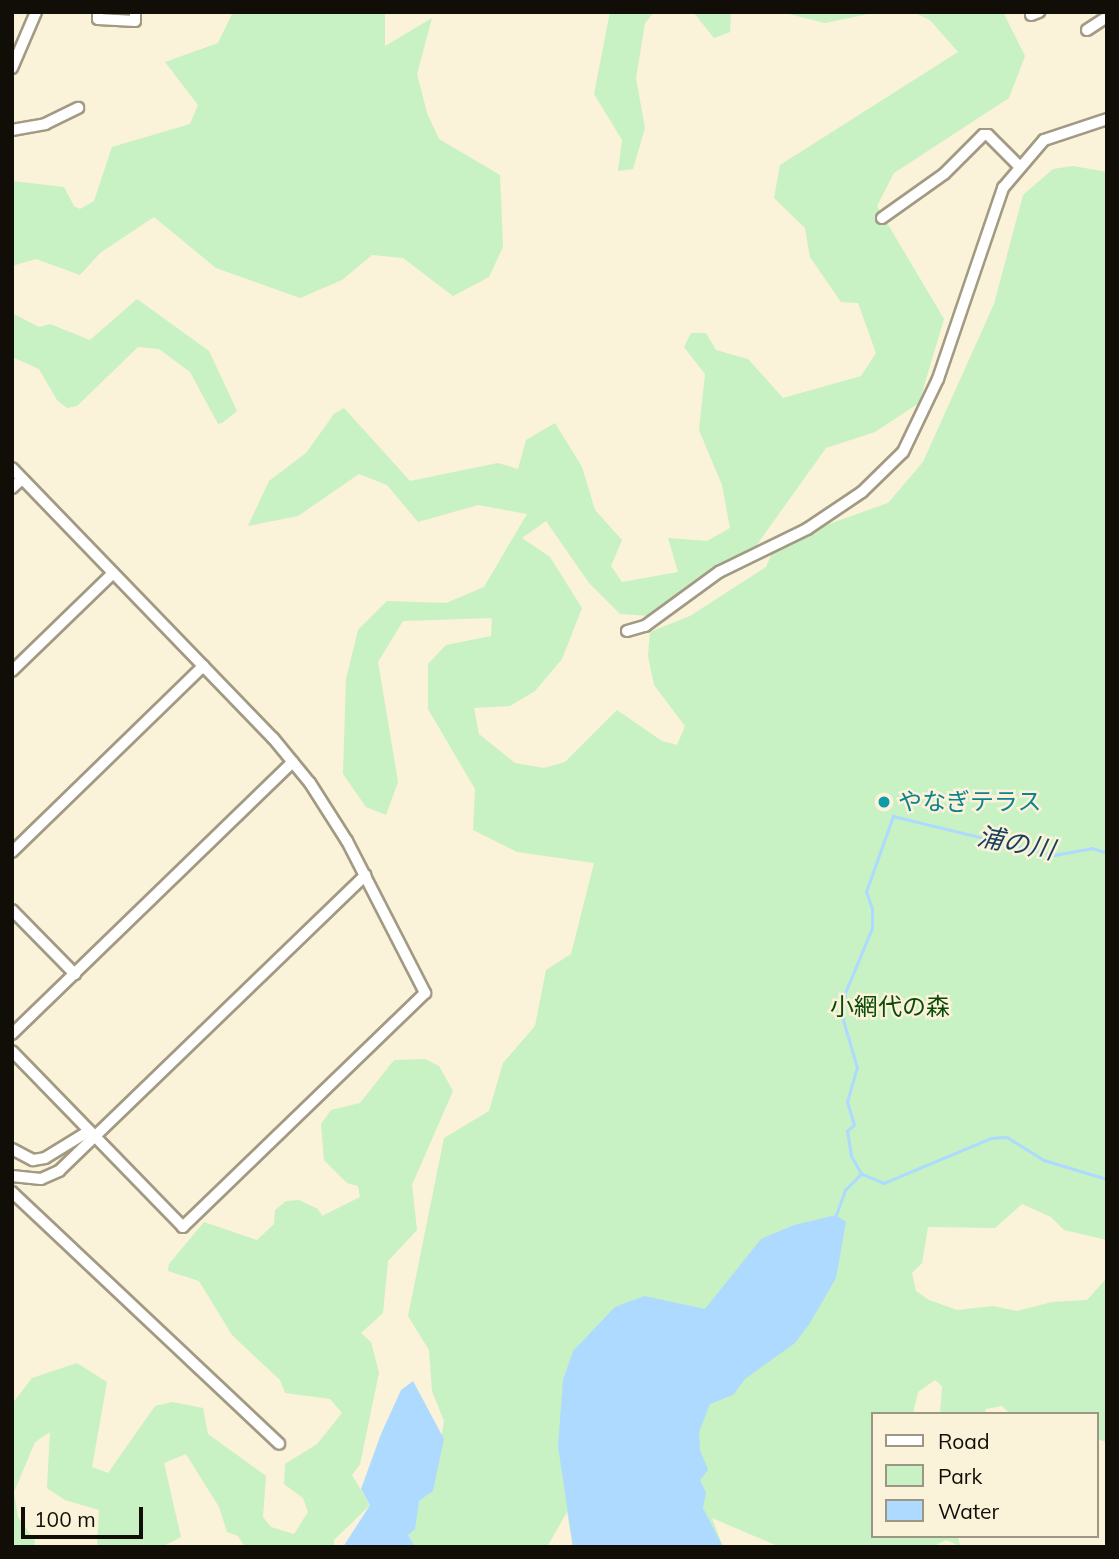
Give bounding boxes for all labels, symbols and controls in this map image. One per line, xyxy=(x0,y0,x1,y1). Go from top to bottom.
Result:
place label: やなぎテラス xyxy=(898,788,1042,816)
marker: やなぎテラス xyxy=(876,794,892,810)
water label: 浦の川 xyxy=(975,820,1057,866)
park label: 小網代の森 xyxy=(830,993,950,1021)
legend xyxy=(870,1412,1098,1538)
text: Road xyxy=(938,1428,989,1454)
text: Park xyxy=(938,1463,982,1489)
scale bar xyxy=(24,1492,147,1536)
text: Water xyxy=(938,1498,999,1524)
text: 100 m xyxy=(34,1506,96,1532)

